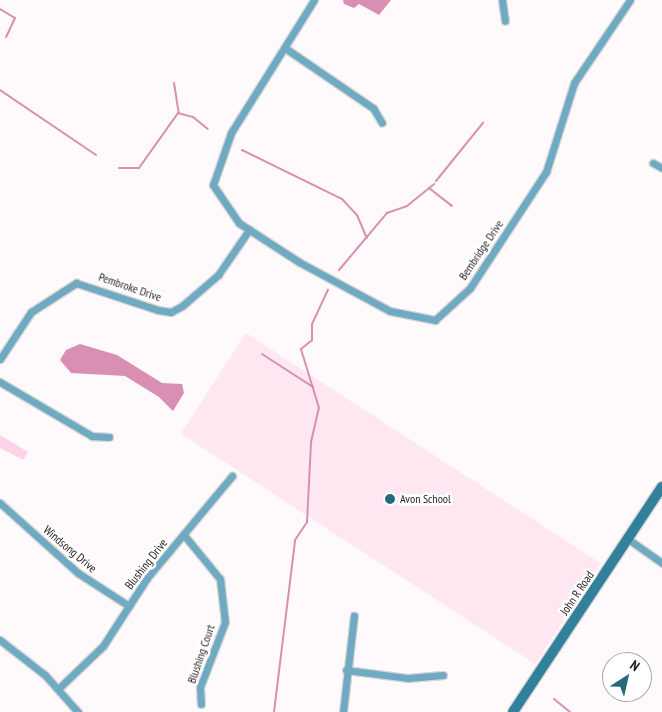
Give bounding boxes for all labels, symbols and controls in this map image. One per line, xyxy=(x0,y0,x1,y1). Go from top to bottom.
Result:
street label: Bembridge Drive xyxy=(456,217,506,283)
street label: Pembroke Drive xyxy=(97,270,163,304)
place label: Avon School xyxy=(400,492,451,506)
marker: Avon School xyxy=(384,493,396,505)
street label: Windsong Drive xyxy=(40,523,100,575)
street label: Blushing Drive xyxy=(122,536,170,592)
street label: John R Road xyxy=(557,568,597,618)
street label: Blushing Court xyxy=(184,623,218,685)
north arrow xyxy=(602,652,652,702)
text: N xyxy=(627,656,643,675)

